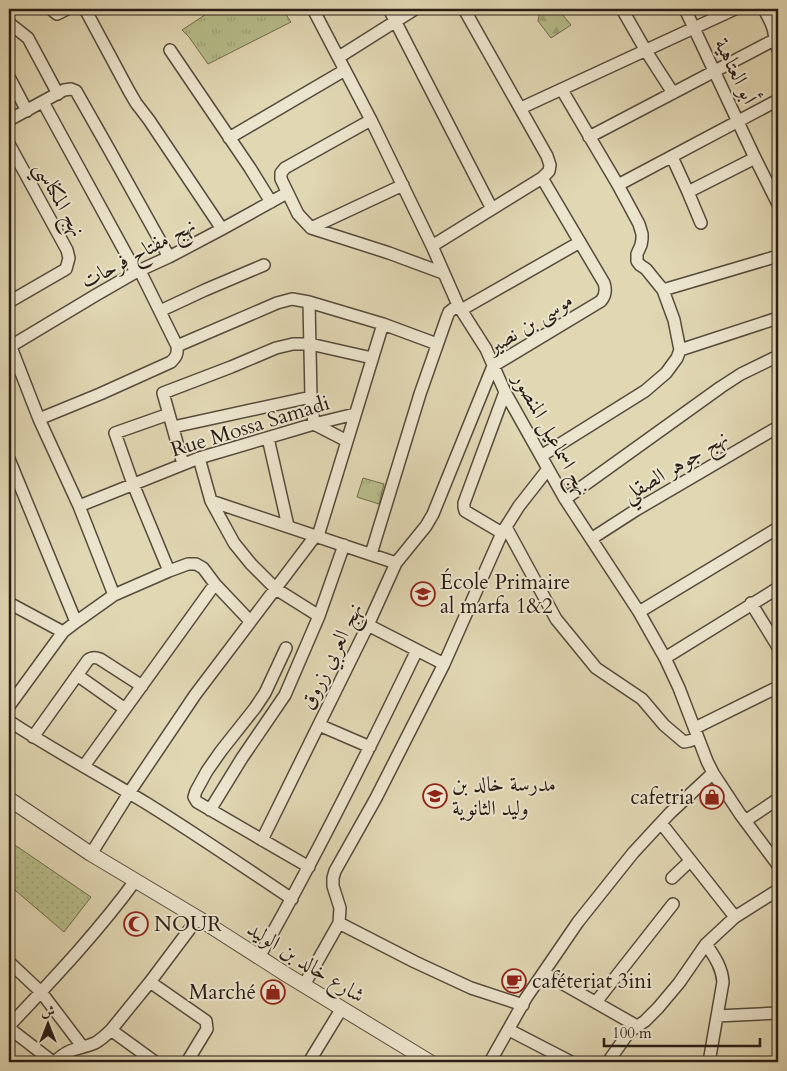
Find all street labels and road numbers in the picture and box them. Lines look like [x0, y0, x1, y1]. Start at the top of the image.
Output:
street label: أبو العتاهية [707, 33, 765, 109]
street label: نهج المكناسي [23, 156, 92, 245]
street label: نهج مفتاح فرحات [76, 211, 203, 299]
street label: موسى بن نصير [480, 286, 578, 362]
street label: نهج اسماعيل المنصور [501, 366, 597, 503]
street label: Rue Mossa Samadi [167, 389, 333, 464]
street label: نهج جوهر الصقلي [617, 423, 736, 514]
street label: نهج العربي زروق [293, 598, 373, 716]
street label: شارع خالد بن الوليد [240, 915, 370, 1013]

